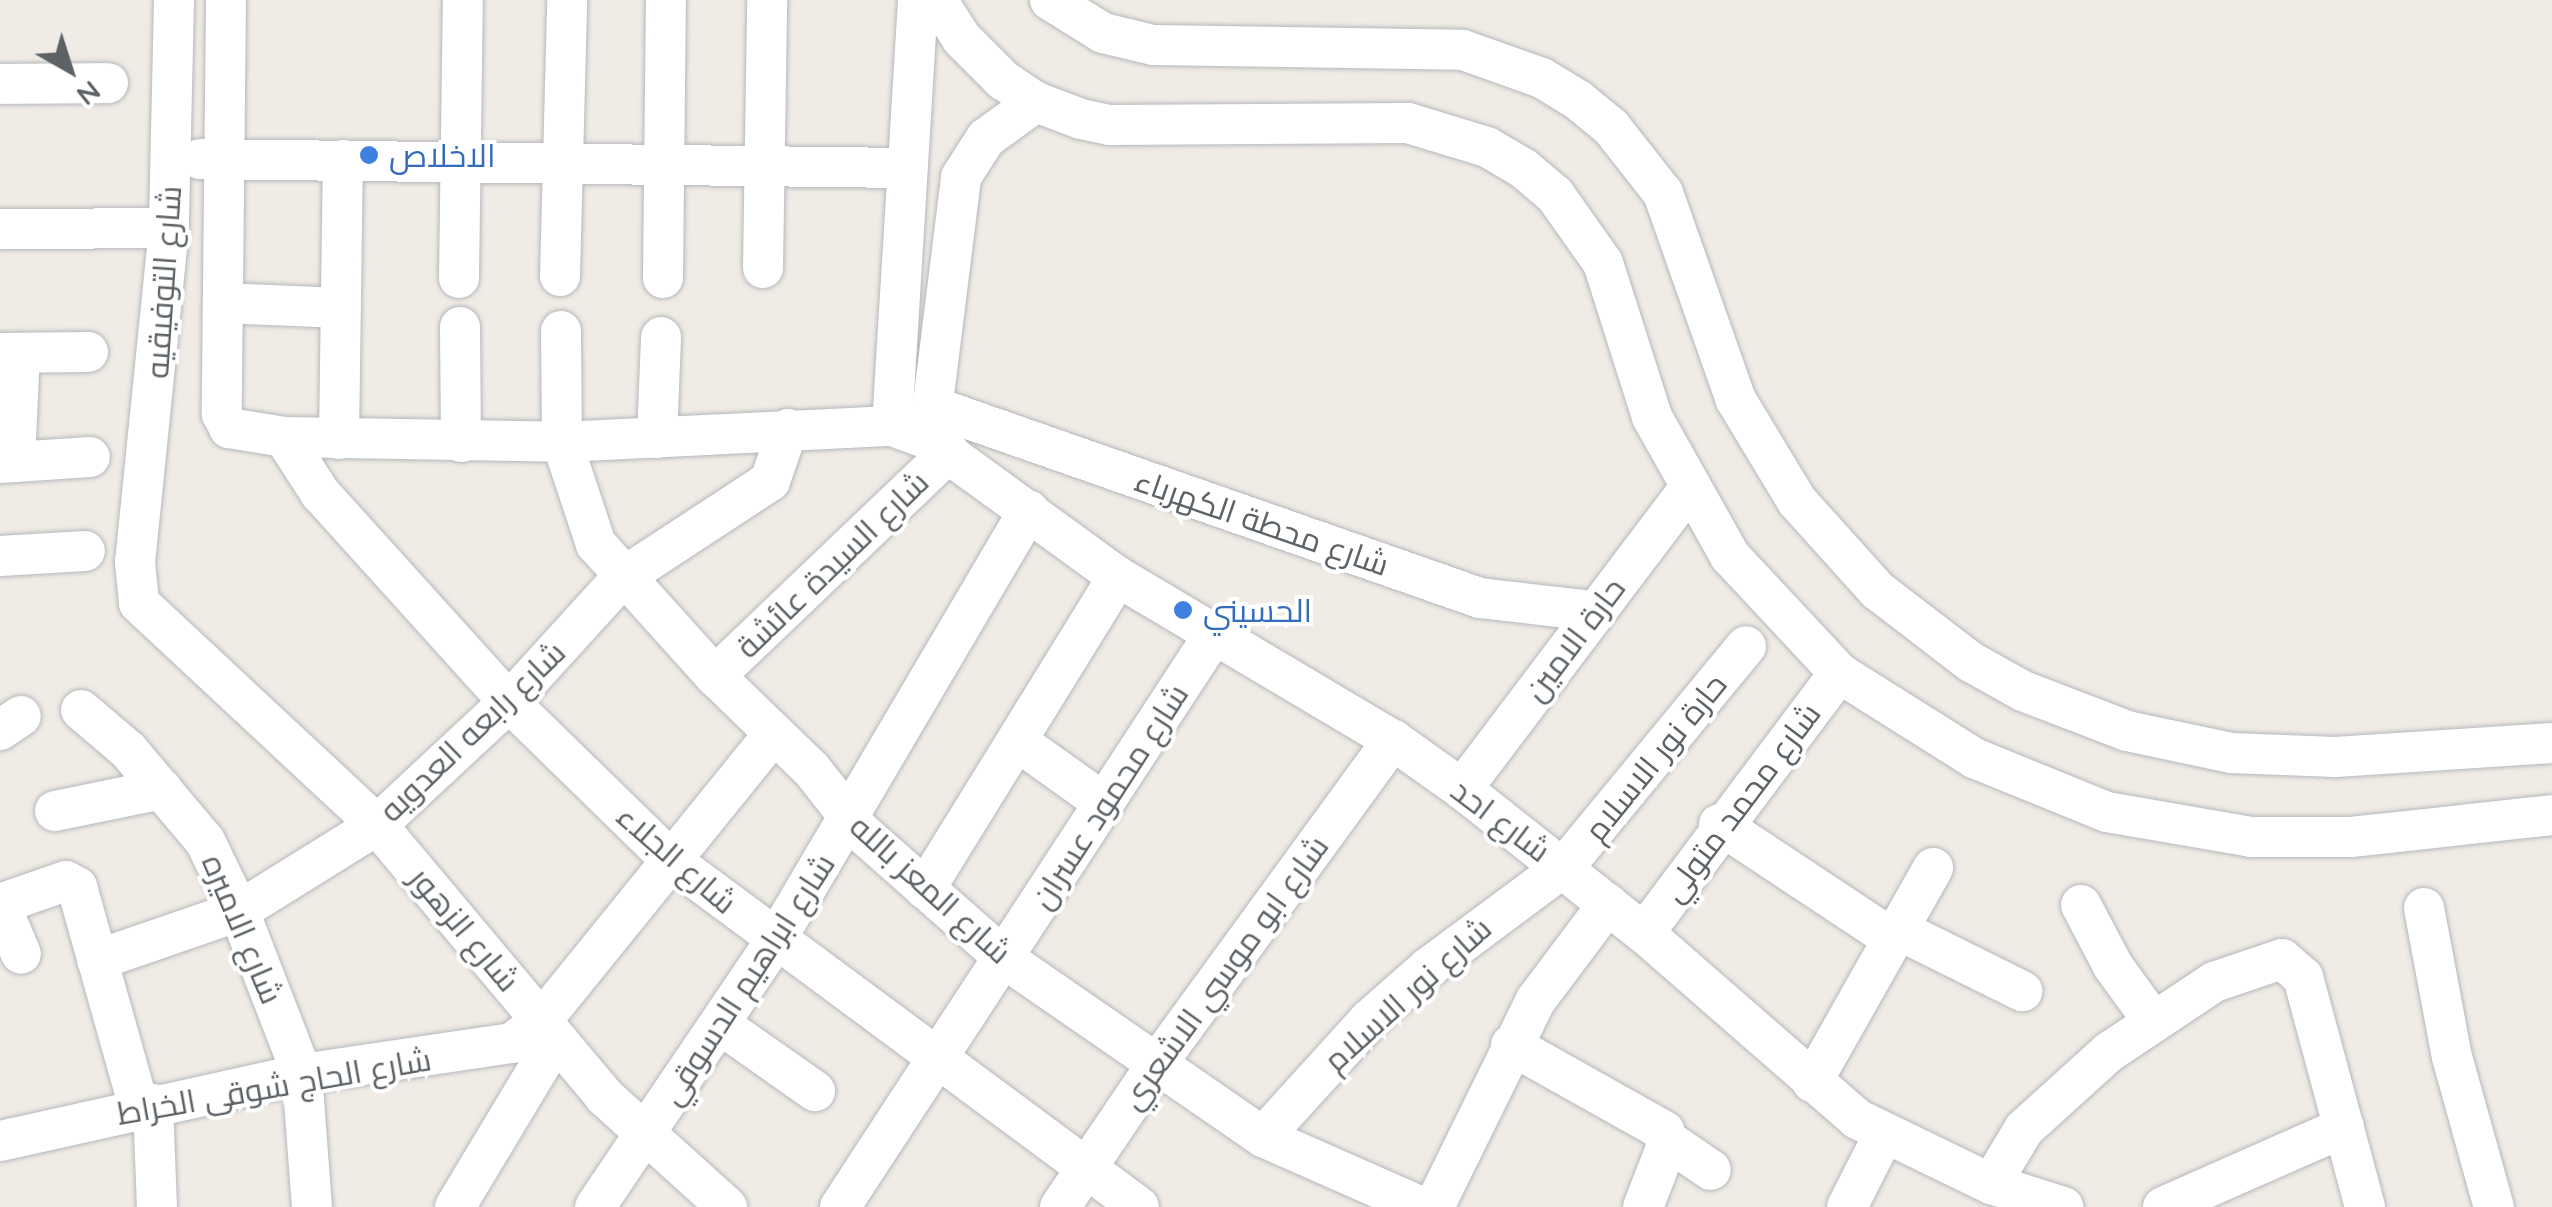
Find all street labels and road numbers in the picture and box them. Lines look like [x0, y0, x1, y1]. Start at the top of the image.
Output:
street label: شارع التوفيقيه [137, 184, 189, 380]
street label: شارع محطة الكهرباء [1130, 460, 1394, 584]
street label: شارع السيدة عائشة [728, 462, 936, 666]
street label: حارة الامين [1515, 570, 1633, 708]
street label: شارع رابعه العدويه [371, 633, 573, 829]
street label: حارة نور الاسلام [1576, 665, 1734, 849]
street label: شارع محمود عسران [1022, 676, 1196, 916]
street label: شارع محمد متولي [1654, 695, 1828, 909]
street label: شارع احد [1444, 770, 1558, 870]
street label: شارع الجلاء [609, 797, 745, 921]
street label: شارع المعز بالله [843, 807, 1019, 971]
street label: شارع ابو موسي الاشعري [1112, 828, 1336, 1116]
street label: شارع ابراهيم الدسوقي [651, 846, 843, 1112]
street label: شارع الاميره [194, 849, 292, 1009]
street label: شارع الزهور [402, 859, 528, 999]
street label: شارع نور الاسلام [1315, 909, 1499, 1079]
street label: شارع الحاج شوقى الخراط [114, 1039, 434, 1133]

